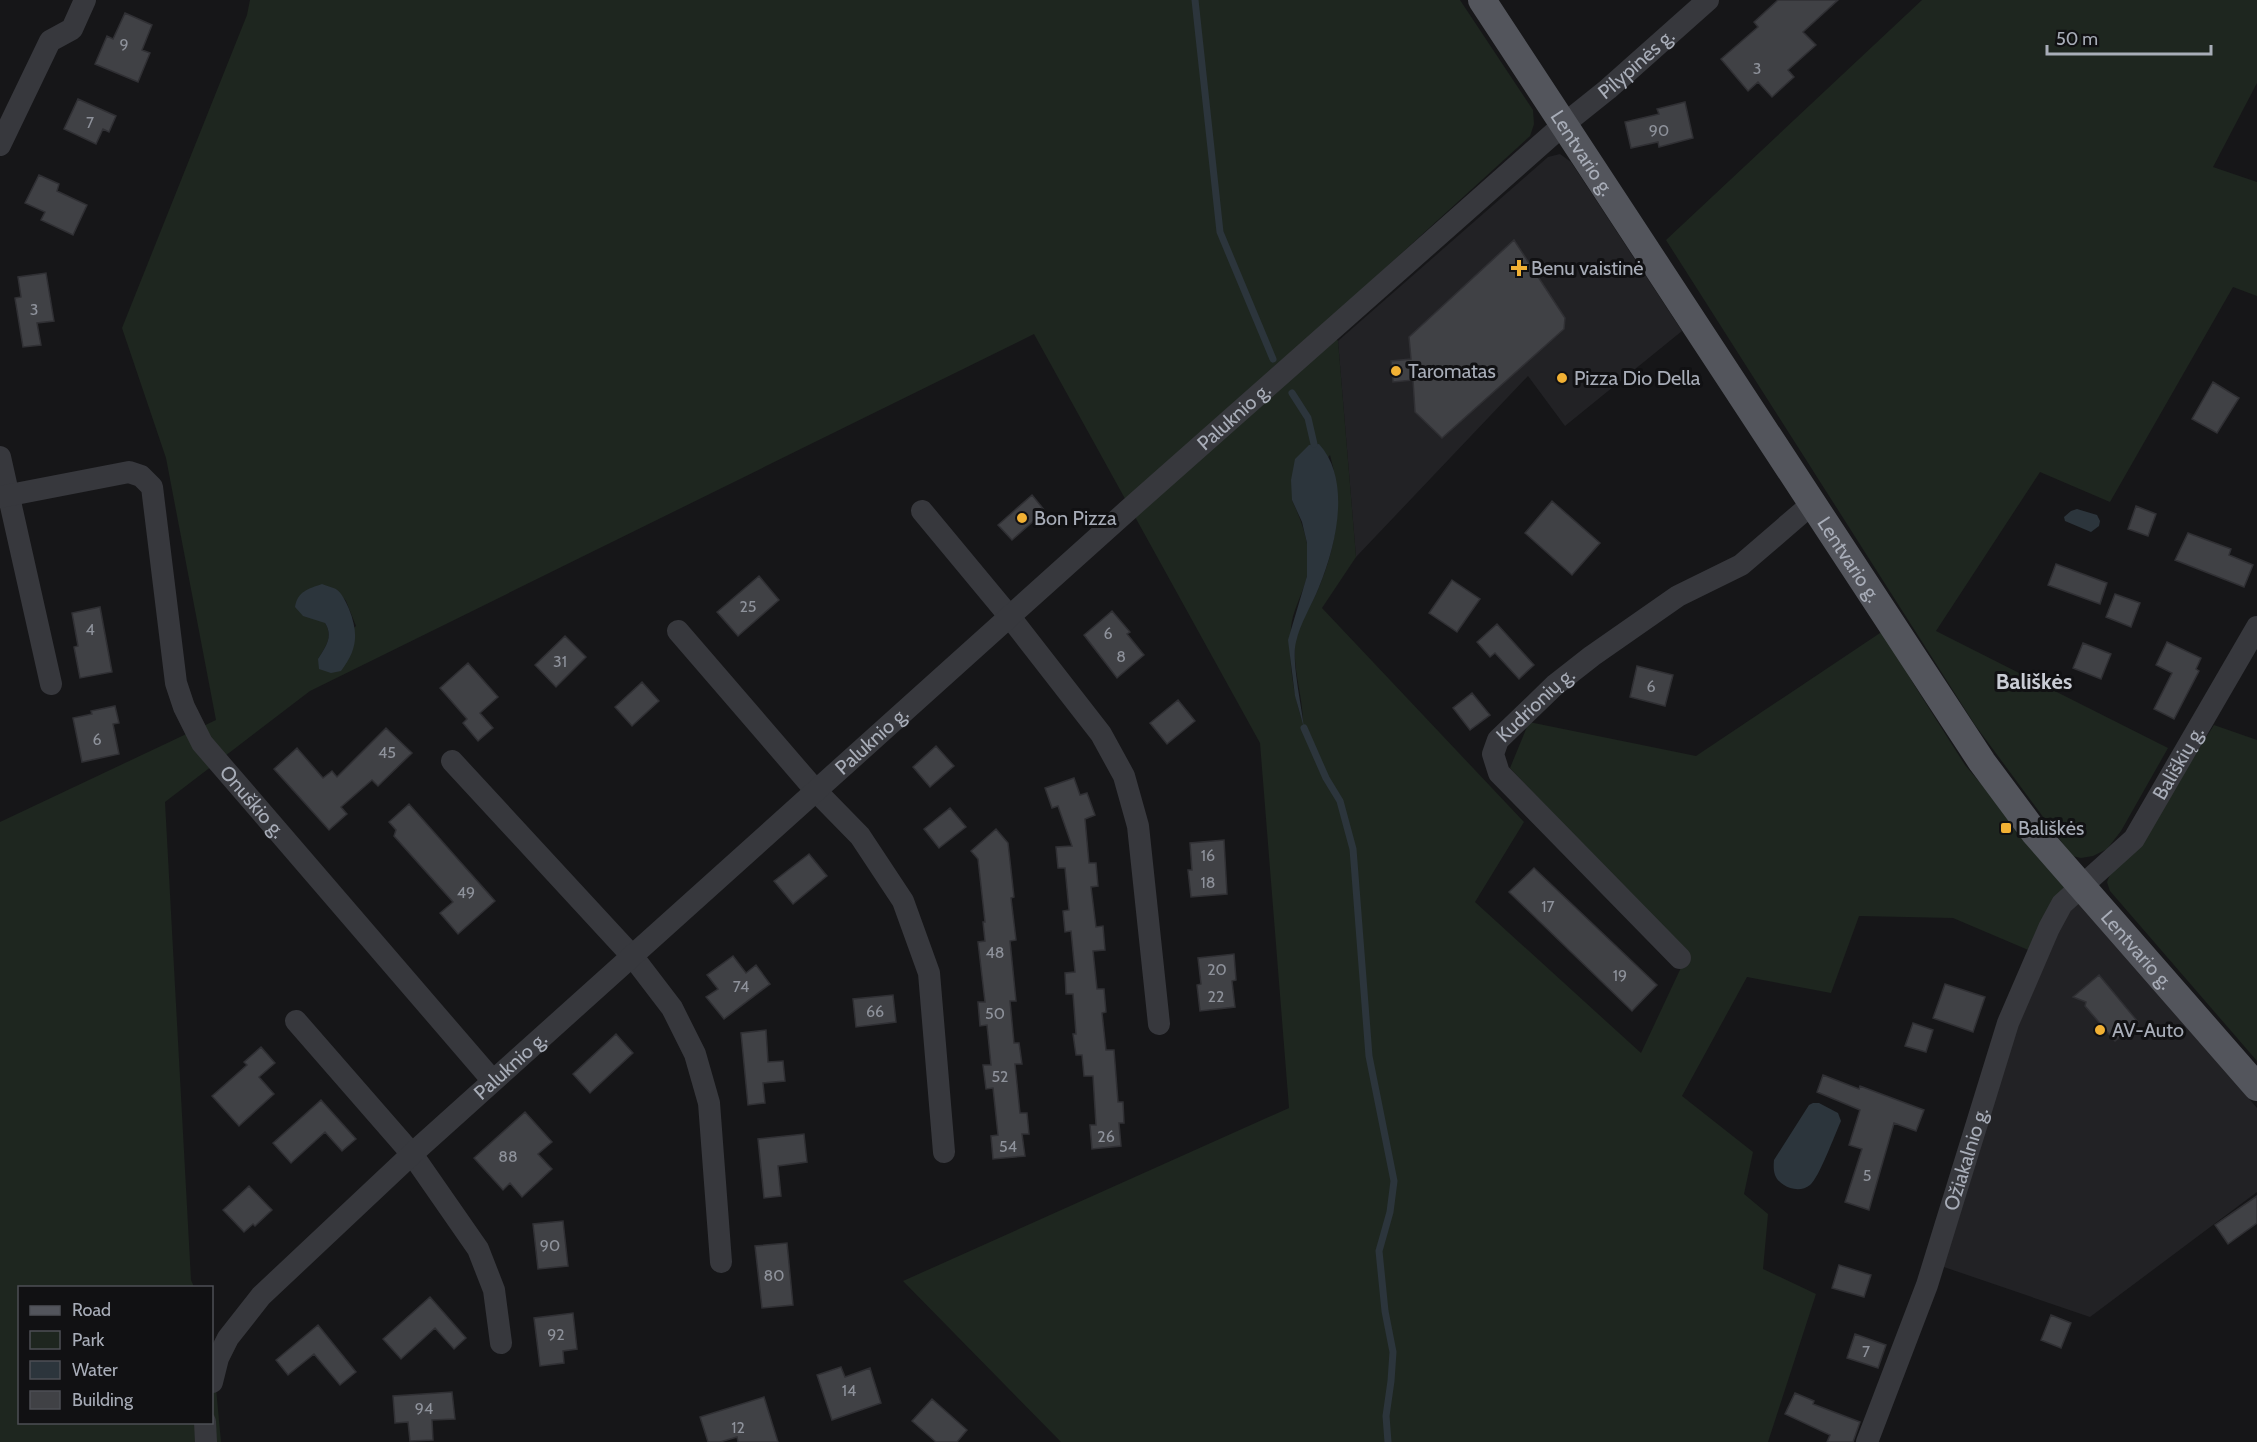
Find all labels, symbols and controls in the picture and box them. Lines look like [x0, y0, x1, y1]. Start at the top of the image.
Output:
scale bar [2047, 18, 2210, 56]
street label: Pilypinės g. [1593, 24, 1679, 104]
text: 50 m [2056, 28, 2098, 50]
house number: 9 [119, 35, 129, 54]
house number: 3 [1753, 59, 1761, 78]
street label: Lentvario g. [1546, 106, 1619, 200]
house number: 7 [86, 113, 94, 132]
house number: 90 [1649, 121, 1669, 140]
place label: Benu vaistinė [1531, 256, 1644, 280]
marker: Benu vaistinė [1512, 261, 1526, 275]
house number: 3 [30, 300, 38, 319]
place label: Taromatas [1408, 359, 1496, 383]
marker: Taromatas [1389, 364, 1403, 378]
place label: Pizza Dio Della [1574, 366, 1701, 390]
marker: Pizza Dio Della [1555, 371, 1569, 385]
street label: Paluknio g. [1192, 378, 1275, 455]
place label: Bon Pizza [1034, 506, 1117, 530]
marker: Bon Pizza [1015, 511, 1029, 525]
street label: Lentvario g. [1812, 512, 1886, 607]
house number: 25 [739, 597, 757, 616]
house number: 4 [85, 620, 95, 639]
house number: 6 [1103, 624, 1113, 643]
house number: 8 [1116, 647, 1126, 666]
house number: 31 [553, 652, 567, 671]
street label: Kudrionių g. [1491, 662, 1579, 747]
district label: Bališkės [1996, 668, 2072, 695]
house number: 6 [1646, 677, 1656, 696]
street label: Paluknio g. [830, 702, 913, 780]
street label: Bališkių g. [2147, 722, 2209, 804]
house number: 6 [92, 730, 102, 749]
house number: 45 [378, 743, 396, 762]
street label: Onuškio g. [215, 760, 290, 843]
place label: Bališkės [2018, 816, 2084, 840]
marker: Bališkės [1999, 821, 2013, 835]
house number: 16 [1201, 846, 1215, 865]
house number: 18 [1201, 873, 1215, 892]
house number: 49 [457, 883, 475, 902]
house number: 17 [1541, 897, 1555, 916]
street label: Lentvario g. [2096, 905, 2178, 994]
house number: 48 [986, 943, 1004, 962]
house number: 20 [1207, 960, 1227, 979]
house number: 19 [1613, 966, 1627, 985]
house number: 74 [733, 977, 749, 996]
house number: 22 [1208, 987, 1224, 1006]
house number: 66 [866, 1002, 884, 1021]
house number: 50 [985, 1004, 1005, 1023]
place label: AV-Auto [2112, 1018, 2184, 1042]
marker: AV-Auto [2093, 1023, 2107, 1037]
street label: Paluknio g. [469, 1027, 552, 1105]
house number: 52 [991, 1067, 1009, 1086]
street label: Ožiakalnio g. [1939, 1104, 1993, 1214]
house number: 26 [1097, 1127, 1115, 1146]
house number: 54 [999, 1137, 1017, 1156]
house number: 88 [498, 1147, 518, 1166]
house number: 5 [1863, 1166, 1871, 1185]
house number: 90 [540, 1236, 560, 1255]
house number: 80 [764, 1266, 784, 1285]
legend [18, 1286, 213, 1424]
text: Road [72, 1299, 111, 1321]
house number: 92 [547, 1325, 565, 1344]
text: Park [72, 1329, 105, 1351]
house number: 7 [1862, 1342, 1870, 1361]
text: Water [72, 1359, 118, 1381]
house number: 14 [842, 1381, 856, 1400]
text: Building [72, 1389, 134, 1411]
house number: 94 [415, 1399, 433, 1418]
house number: 12 [731, 1418, 745, 1437]

